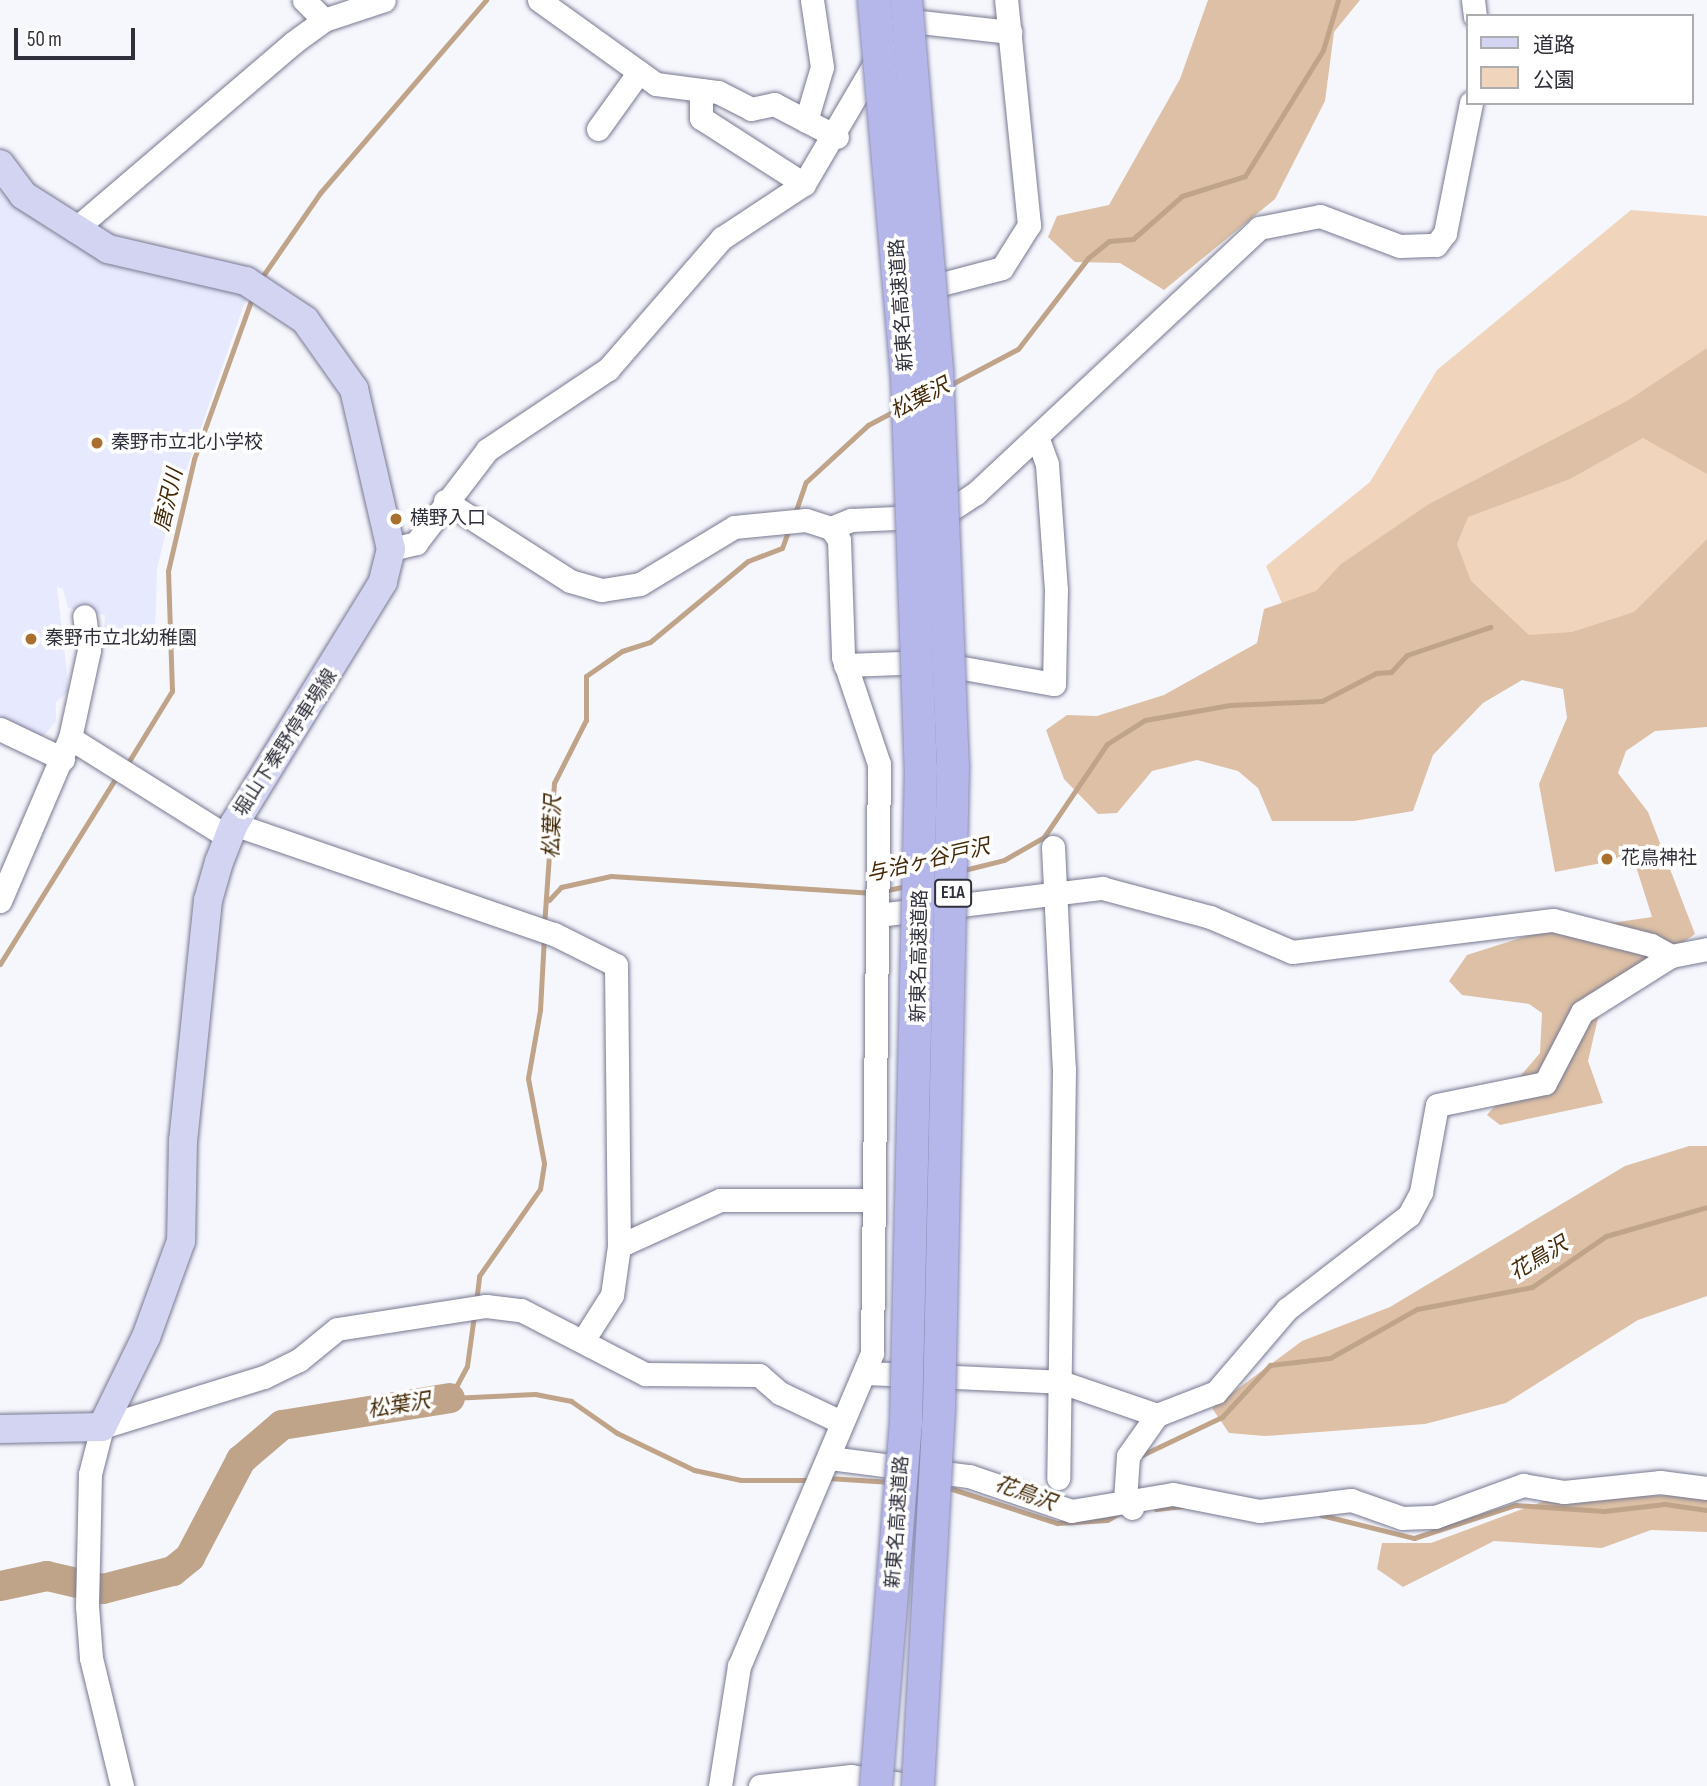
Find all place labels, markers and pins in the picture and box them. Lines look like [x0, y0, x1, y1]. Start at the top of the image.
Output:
place label: 秦野市立北小学校 [111, 432, 263, 454]
marker: 秦野市立北小学校 [89, 435, 105, 451]
place label: 横野入口 [410, 508, 486, 530]
marker: 横野入口 [388, 511, 404, 527]
place label: 秦野市立北幼稚園 [45, 628, 197, 650]
marker: 秦野市立北幼稚園 [23, 631, 39, 647]
place label: 花鳥神社 [1621, 848, 1697, 870]
marker: 花鳥神社 [1599, 851, 1615, 867]

